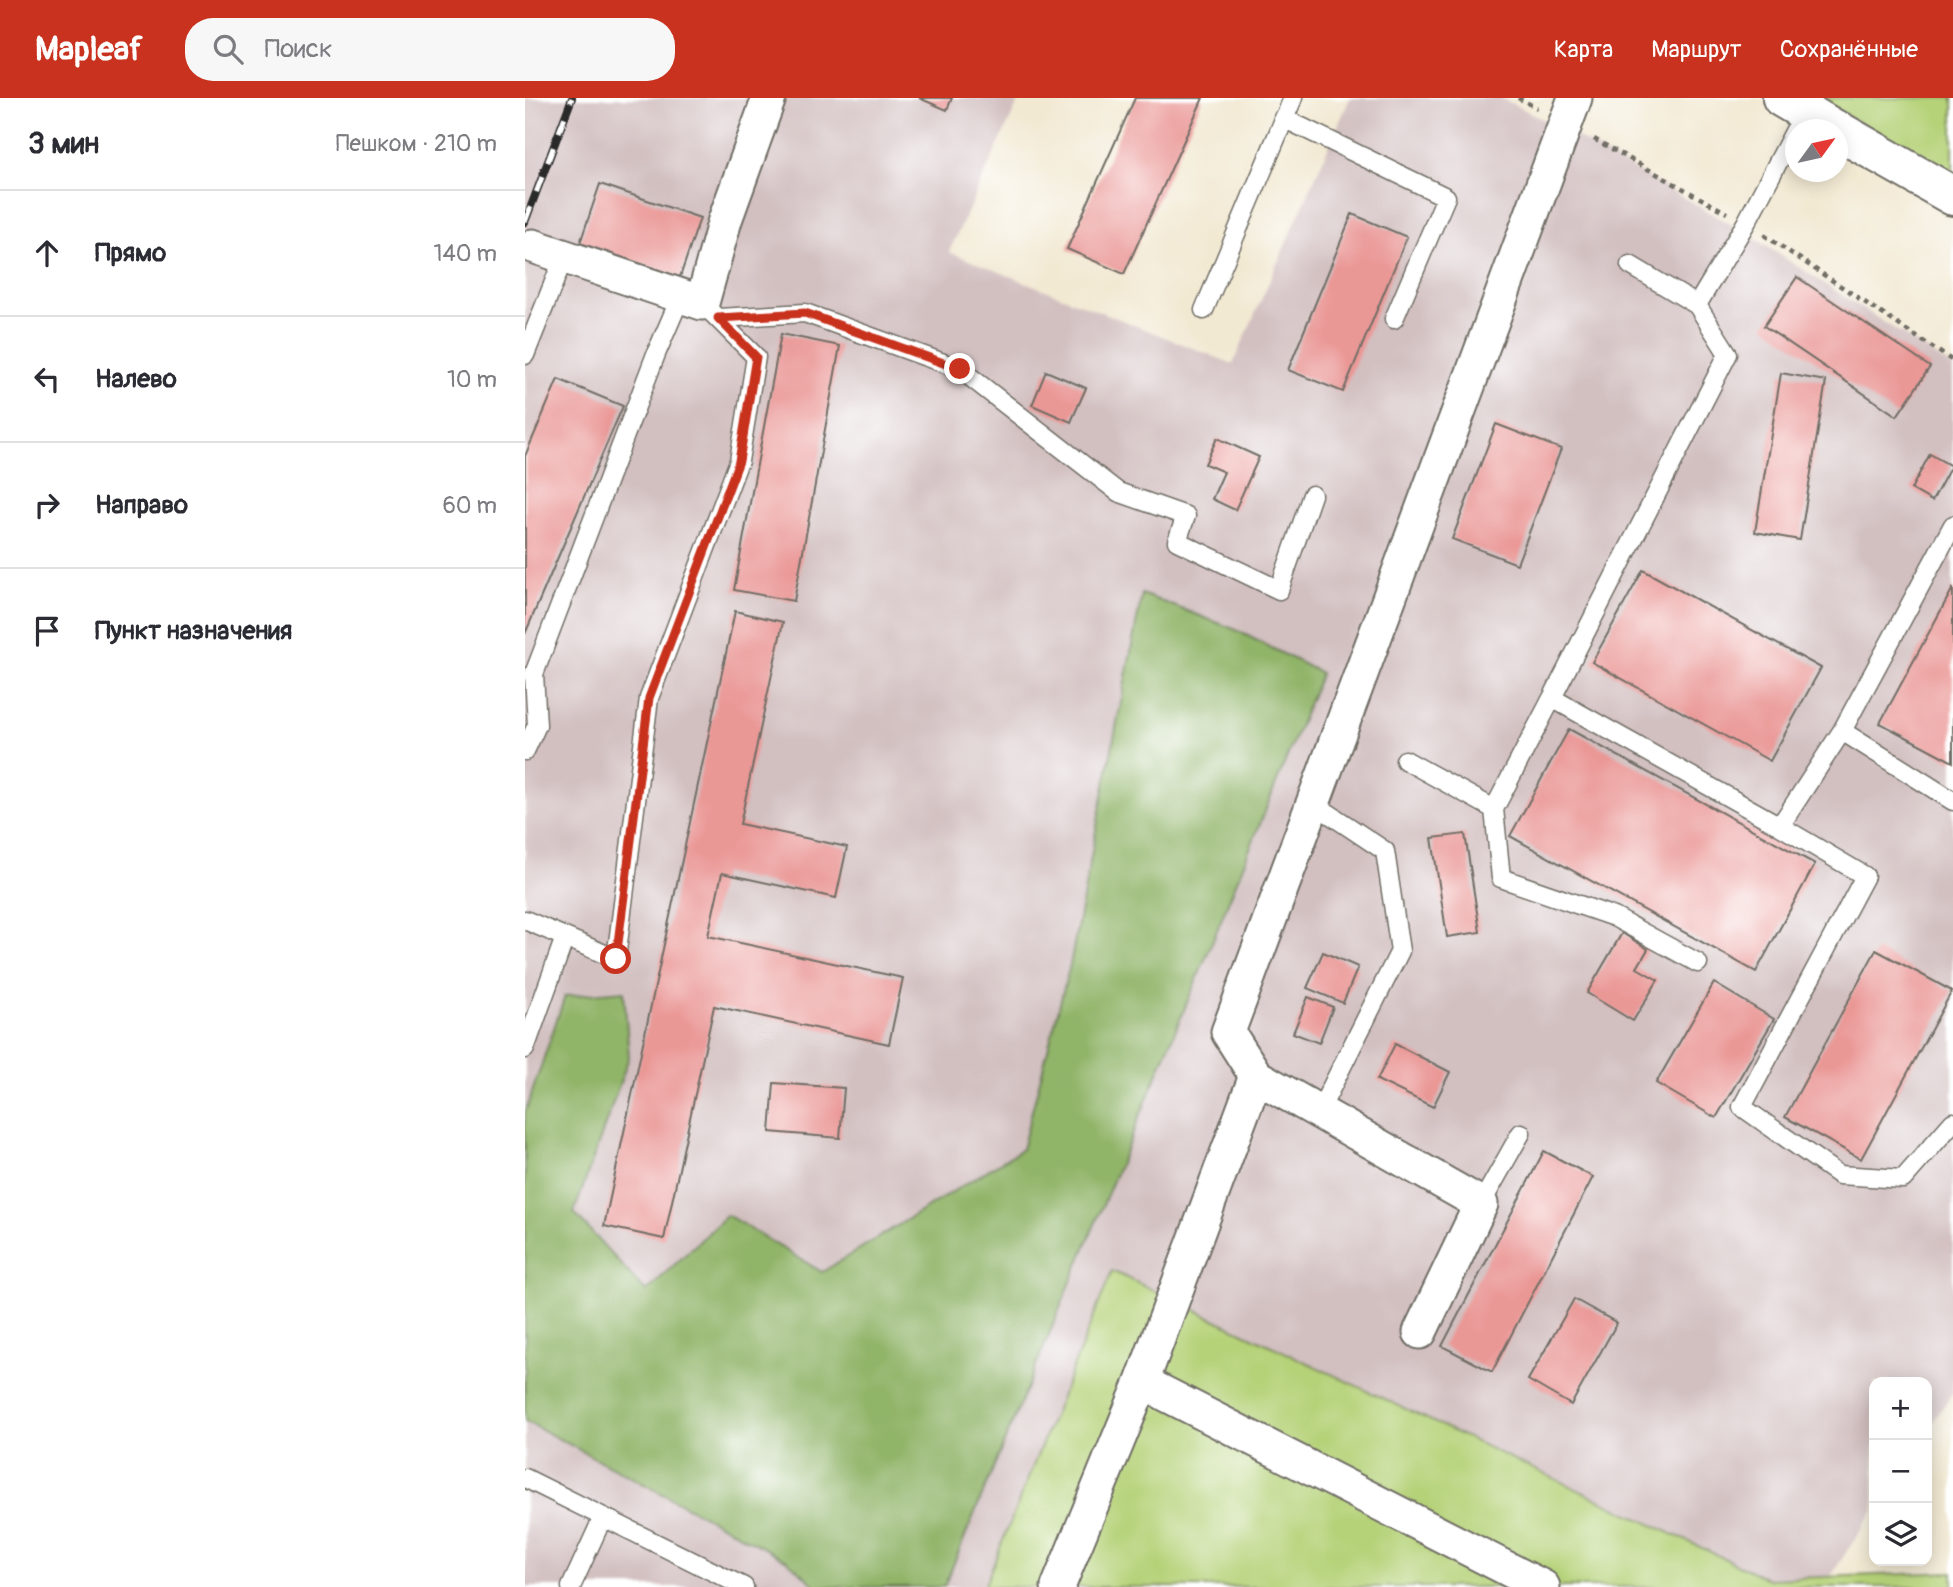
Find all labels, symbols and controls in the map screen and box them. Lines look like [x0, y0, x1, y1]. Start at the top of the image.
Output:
search box [185, 18, 675, 81]
text: Mapleaf [35, 29, 143, 70]
icon: search [209, 30, 247, 68]
text: Поиск [265, 33, 332, 65]
text: Карта [1554, 35, 1613, 64]
text: Маршрут [1651, 35, 1742, 64]
text: Сохранённые [1780, 35, 1918, 64]
north arrow [1785, 119, 1848, 182]
text: 3 мин [28, 125, 99, 162]
text: Пешком · 210 m [336, 129, 497, 158]
icon: ahead [28, 234, 66, 272]
text: Прямо [95, 237, 166, 269]
text: 140 m [434, 239, 497, 268]
route end [944, 353, 975, 384]
icon: left [28, 360, 66, 398]
text: Налево [95, 363, 177, 395]
text: 10 m [447, 365, 497, 394]
icon: right [28, 486, 66, 524]
text: Направо [95, 489, 188, 521]
text: 60 m [442, 491, 497, 520]
icon: arrive [28, 612, 66, 650]
text: Пункт назначения [95, 615, 292, 647]
route start [600, 943, 631, 974]
map controls [1869, 1377, 1932, 1566]
button: + [1869, 1377, 1932, 1440]
button: − [1869, 1440, 1932, 1503]
button: layers [1869, 1503, 1932, 1566]

